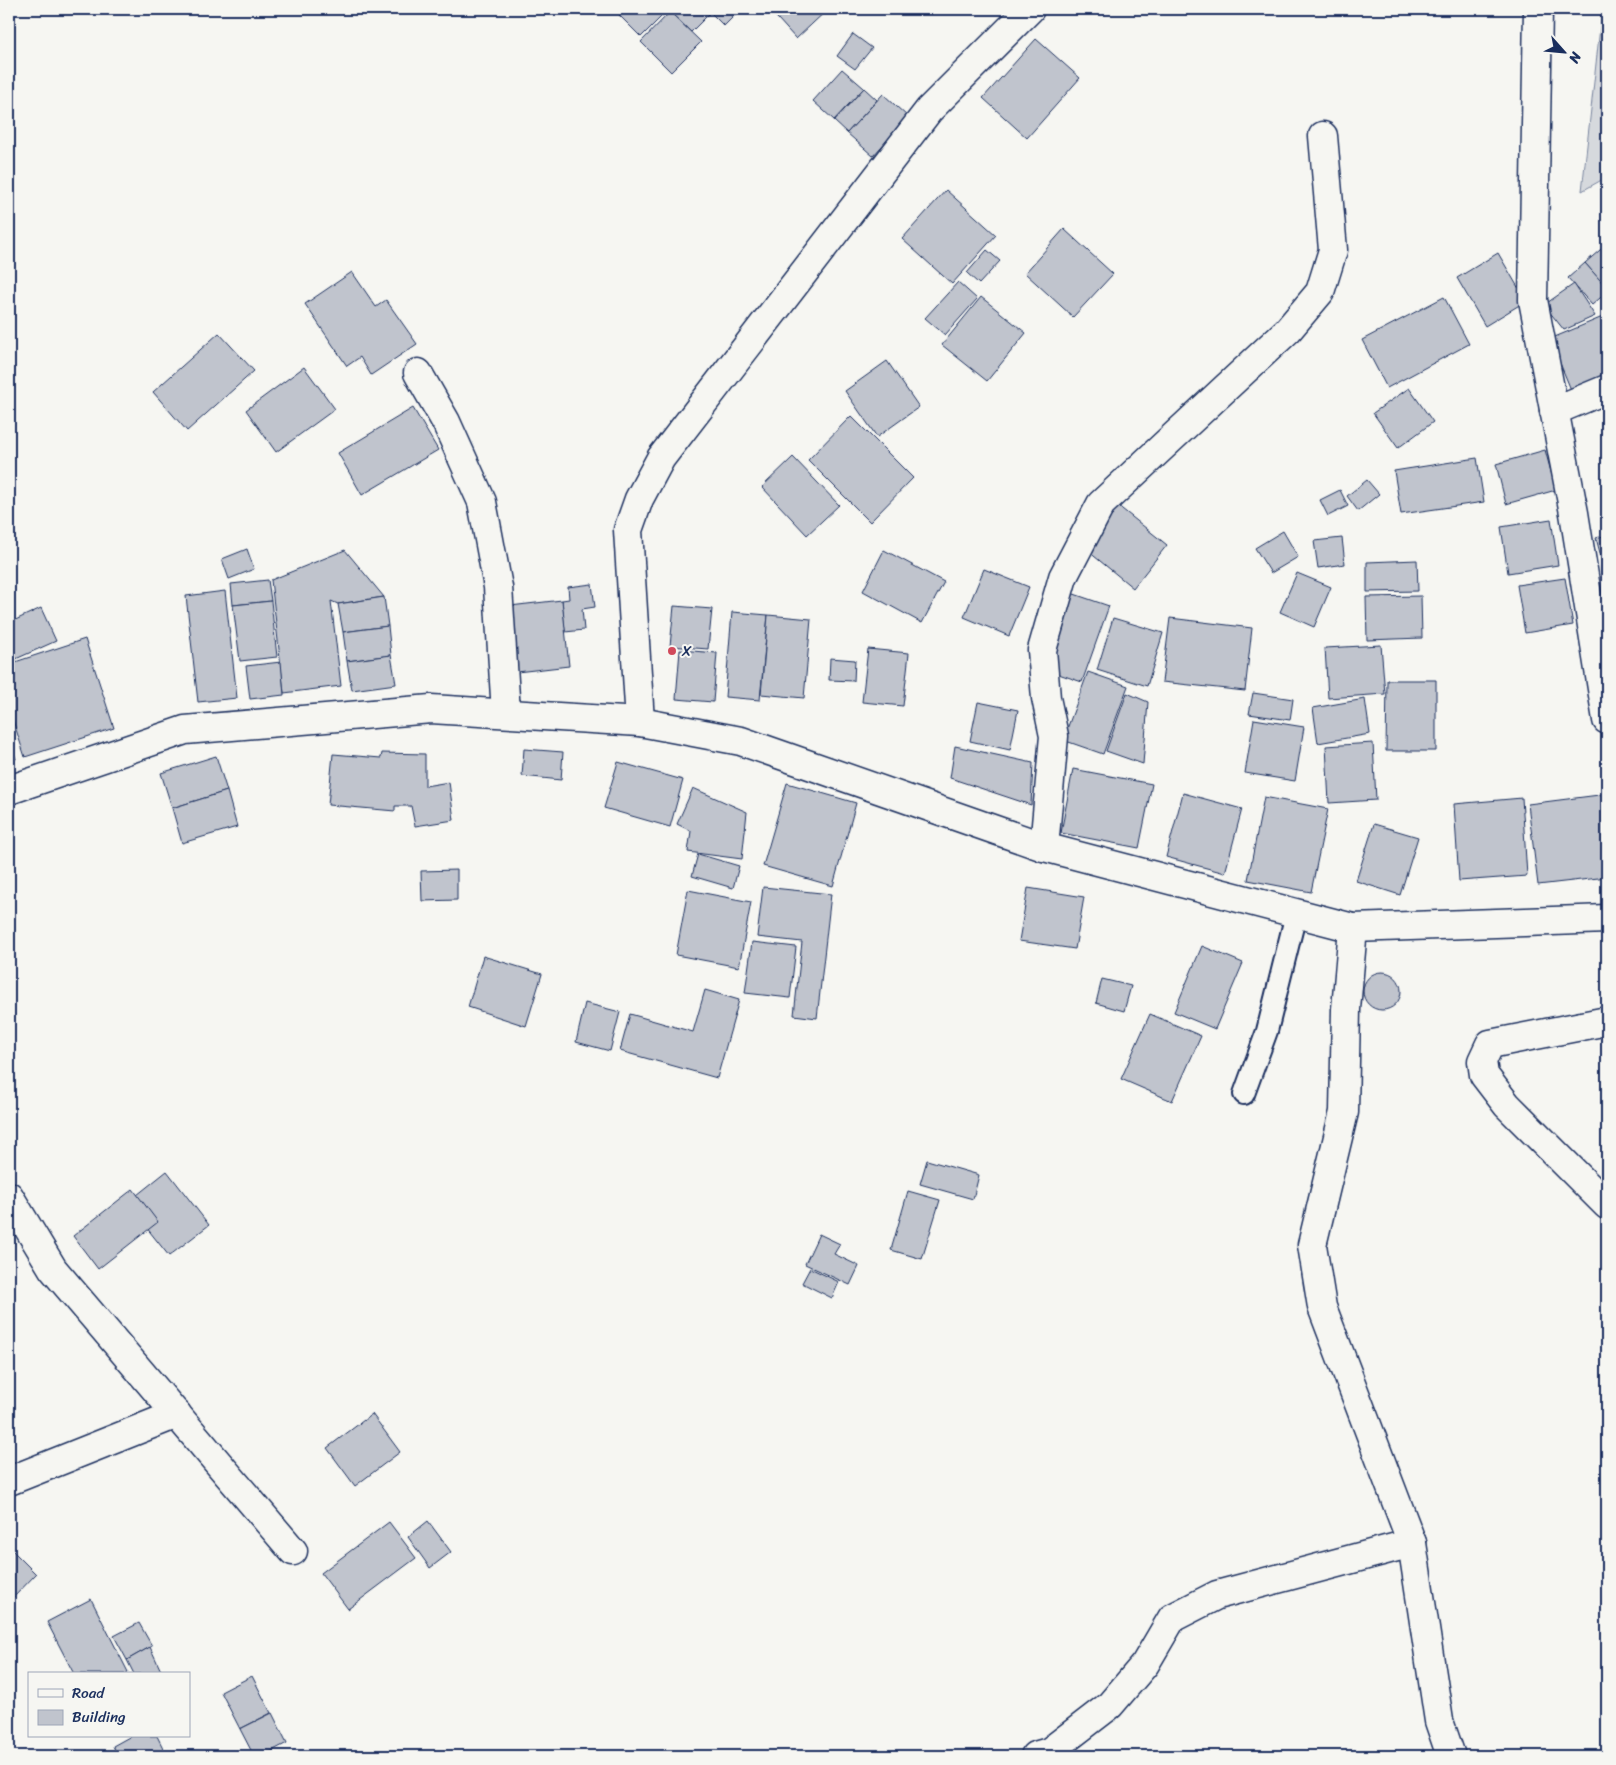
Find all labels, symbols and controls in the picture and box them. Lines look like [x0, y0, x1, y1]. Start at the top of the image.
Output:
north arrow [1538, 28, 1588, 78]
text: N [1562, 47, 1589, 68]
place label: X [681, 638, 692, 664]
marker: X [666, 645, 678, 657]
legend [28, 1672, 190, 1738]
text: Road [72, 1680, 105, 1706]
text: Building [72, 1704, 126, 1730]

